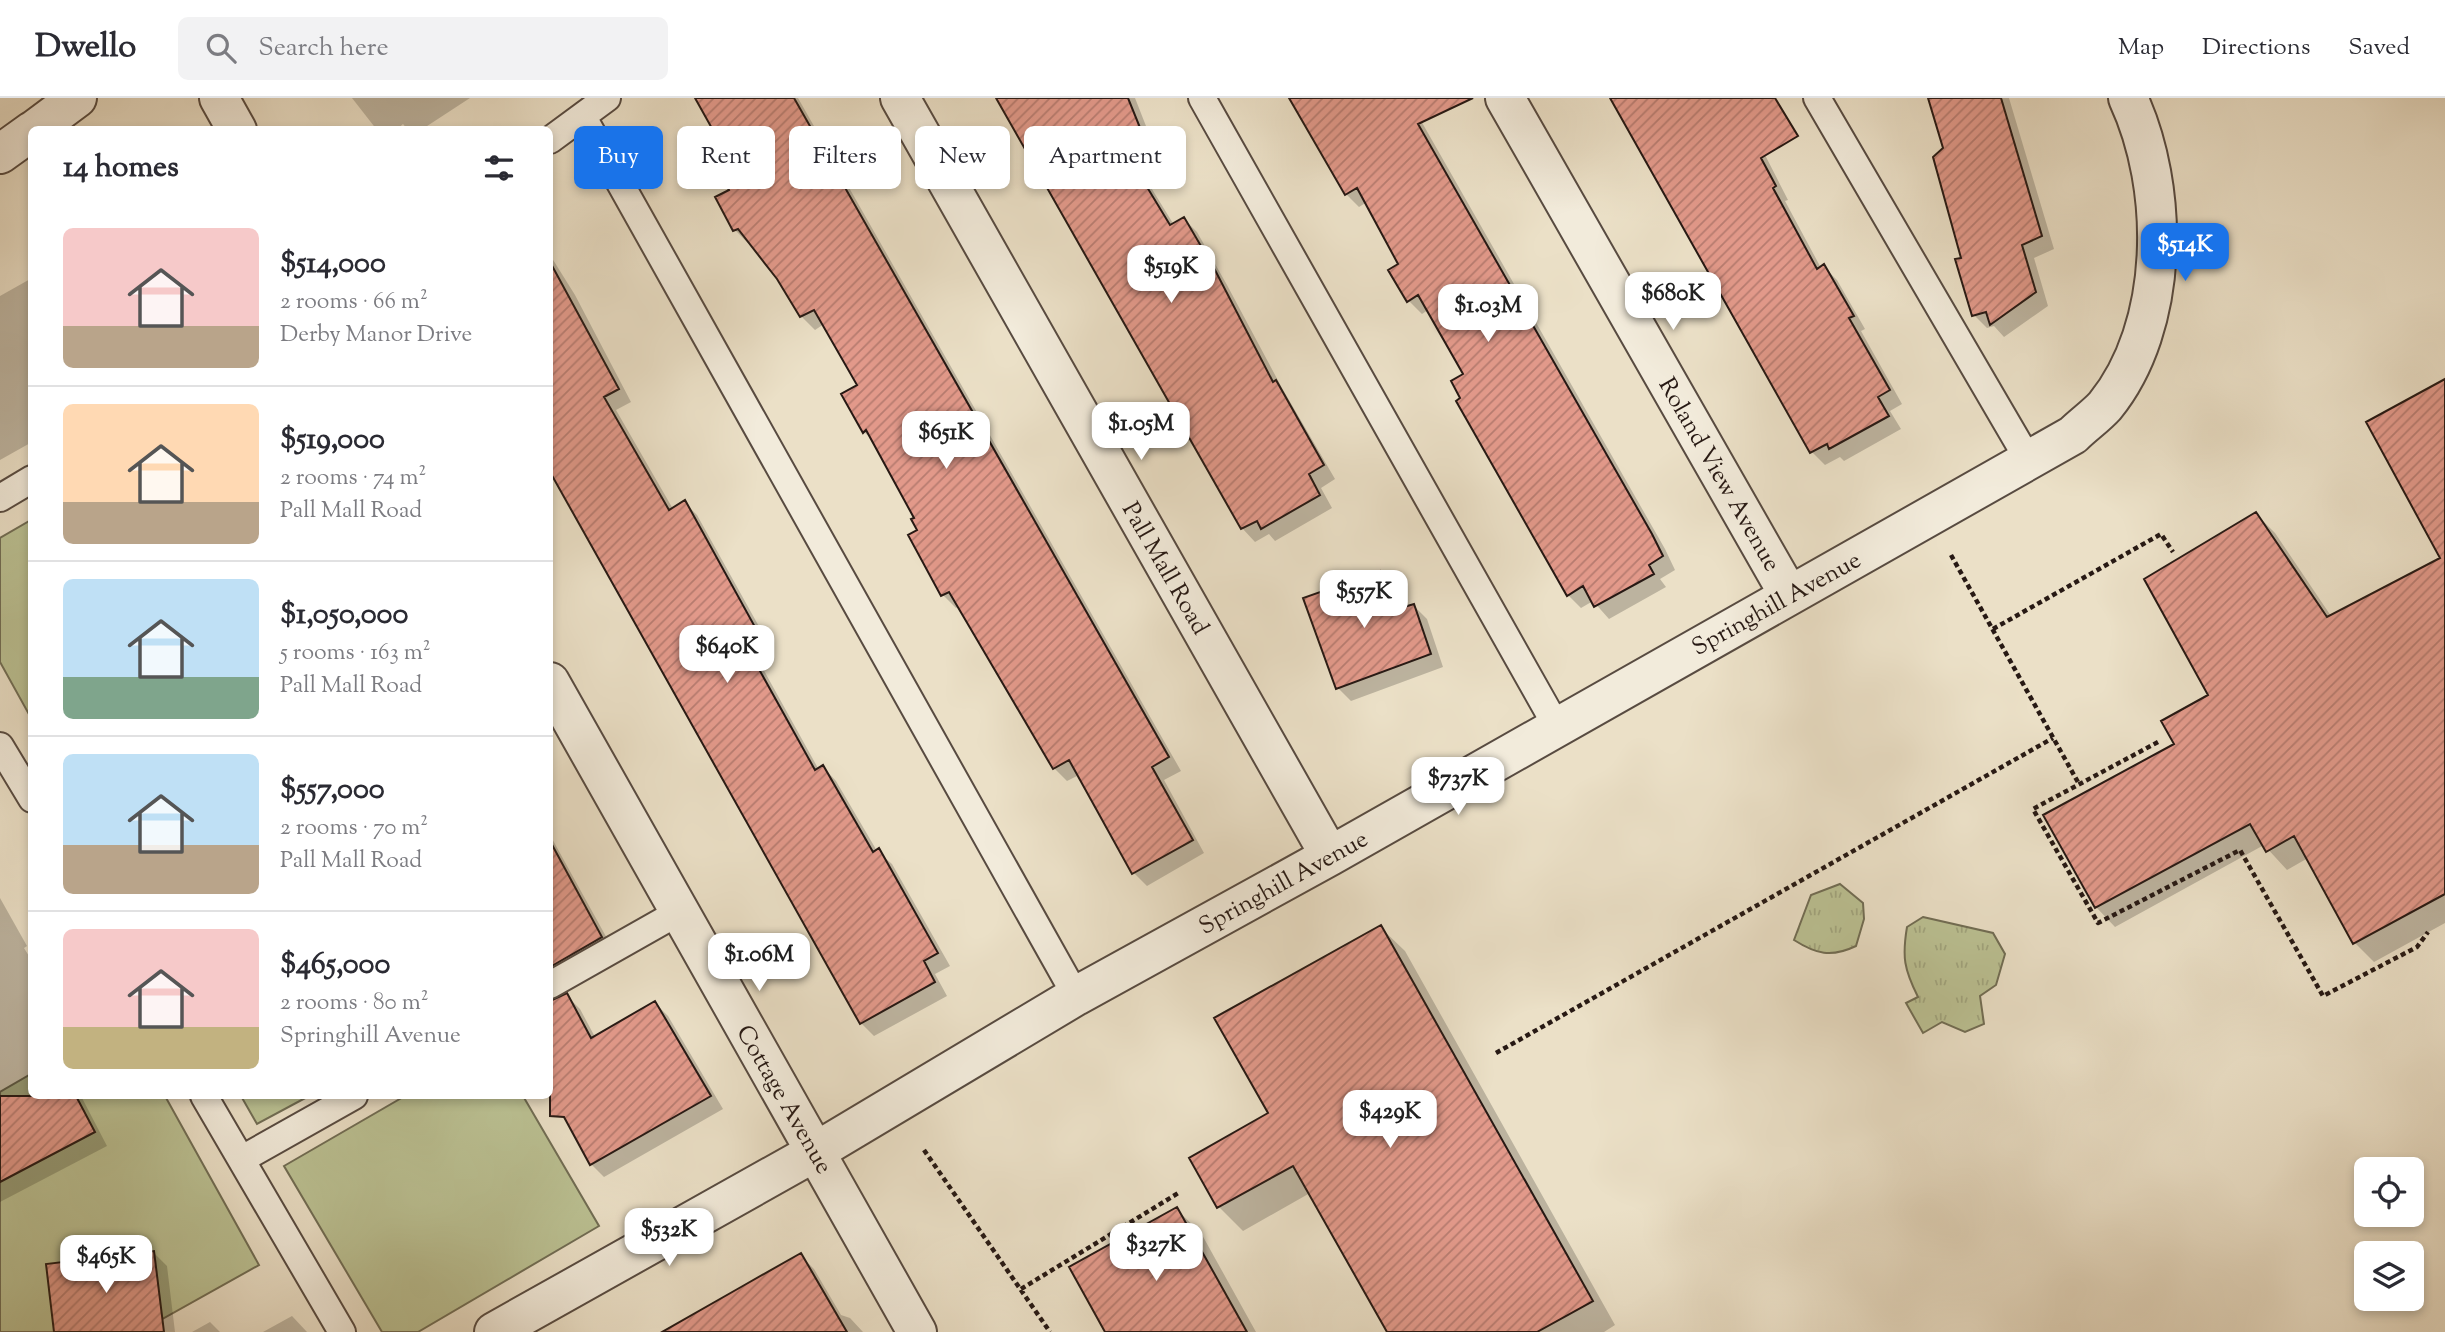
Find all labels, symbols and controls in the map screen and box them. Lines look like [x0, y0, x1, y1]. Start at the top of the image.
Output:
search box [178, 17, 668, 80]
text: Dwello [35, 24, 136, 72]
icon: search [202, 29, 240, 67]
text: Search here [258, 30, 389, 67]
text: Map [2118, 31, 2164, 65]
text: Directions [2202, 31, 2310, 65]
text: Saved [2348, 31, 2410, 65]
chip: Buy [574, 126, 663, 189]
chip: Rent [677, 126, 775, 189]
chip: Filters [789, 126, 901, 189]
chip: New [915, 126, 1010, 189]
chip: Apartment [1024, 126, 1186, 189]
text: 14 homes [63, 147, 179, 190]
icon: filters [480, 149, 518, 187]
pin: $514K [2136, 223, 2234, 283]
text: $514K [2157, 229, 2213, 262]
text: $514,000 [280, 243, 386, 286]
pin: $519K [1122, 246, 1220, 305]
text: $519K [1143, 251, 1199, 284]
icon: home [119, 256, 203, 340]
pin: $680K [1624, 272, 1722, 332]
text: $680K [1641, 278, 1705, 311]
pin: $1.03M [1431, 285, 1545, 344]
text: 2 rooms · 66 m² [280, 286, 428, 319]
text: $1.03M [1454, 290, 1522, 323]
text: Derby Manor Drive [280, 319, 472, 352]
street label: Roland View Avenue [1649, 372, 1788, 578]
pin: $1.05M [1084, 402, 1198, 462]
text: $1.05M [1108, 408, 1174, 441]
pin: $651K [897, 412, 995, 471]
text: $651K [918, 417, 974, 450]
text: $519,000 [280, 419, 385, 462]
icon: home [119, 432, 203, 516]
text: 2 rooms · 74 m² [280, 462, 426, 495]
text: Pall Mall Road [280, 495, 422, 528]
street label: Pall Mall Road [1112, 496, 1216, 642]
street label: Springhill Avenue [1686, 544, 1868, 665]
pin: $557K [1315, 570, 1413, 630]
text: $557K [1336, 576, 1392, 609]
text: $1,050,000 [280, 594, 408, 637]
icon: home [119, 607, 203, 691]
pin: $640K [678, 626, 776, 685]
text: $640K [695, 631, 759, 664]
text: 5 rooms · 163 m² [280, 637, 430, 670]
text: Pall Mall Road [280, 670, 422, 703]
pin: $737K [1409, 758, 1507, 817]
text: $737K [1427, 763, 1489, 796]
text: $557,000 [280, 769, 385, 812]
icon: home [119, 782, 203, 866]
text: 2 rooms · 70 m² [280, 812, 428, 845]
street label: Springhill Avenue [1193, 823, 1375, 944]
text: Pall Mall Road [280, 845, 422, 878]
pin: $1.06M [702, 934, 816, 993]
text: $1.06M [724, 939, 794, 972]
text: $465,000 [280, 944, 390, 987]
icon: home [119, 957, 203, 1041]
text: 2 rooms · 80 m² [280, 987, 428, 1020]
street label: Cottage Avenue [727, 1019, 840, 1181]
text: Springhill Avenue [280, 1020, 461, 1053]
pin: $429K [1341, 1090, 1439, 1150]
text: $429K [1359, 1096, 1421, 1129]
map controls [2354, 1157, 2424, 1311]
button: locate [2354, 1157, 2424, 1227]
pin: $532K [620, 1208, 718, 1268]
text: $532K [641, 1214, 697, 1247]
pin: $327K [1107, 1224, 1205, 1283]
text: $327K [1126, 1229, 1186, 1262]
pin: $465K [57, 1236, 155, 1295]
text: $465K [76, 1241, 136, 1274]
button: layers [2354, 1241, 2424, 1311]

